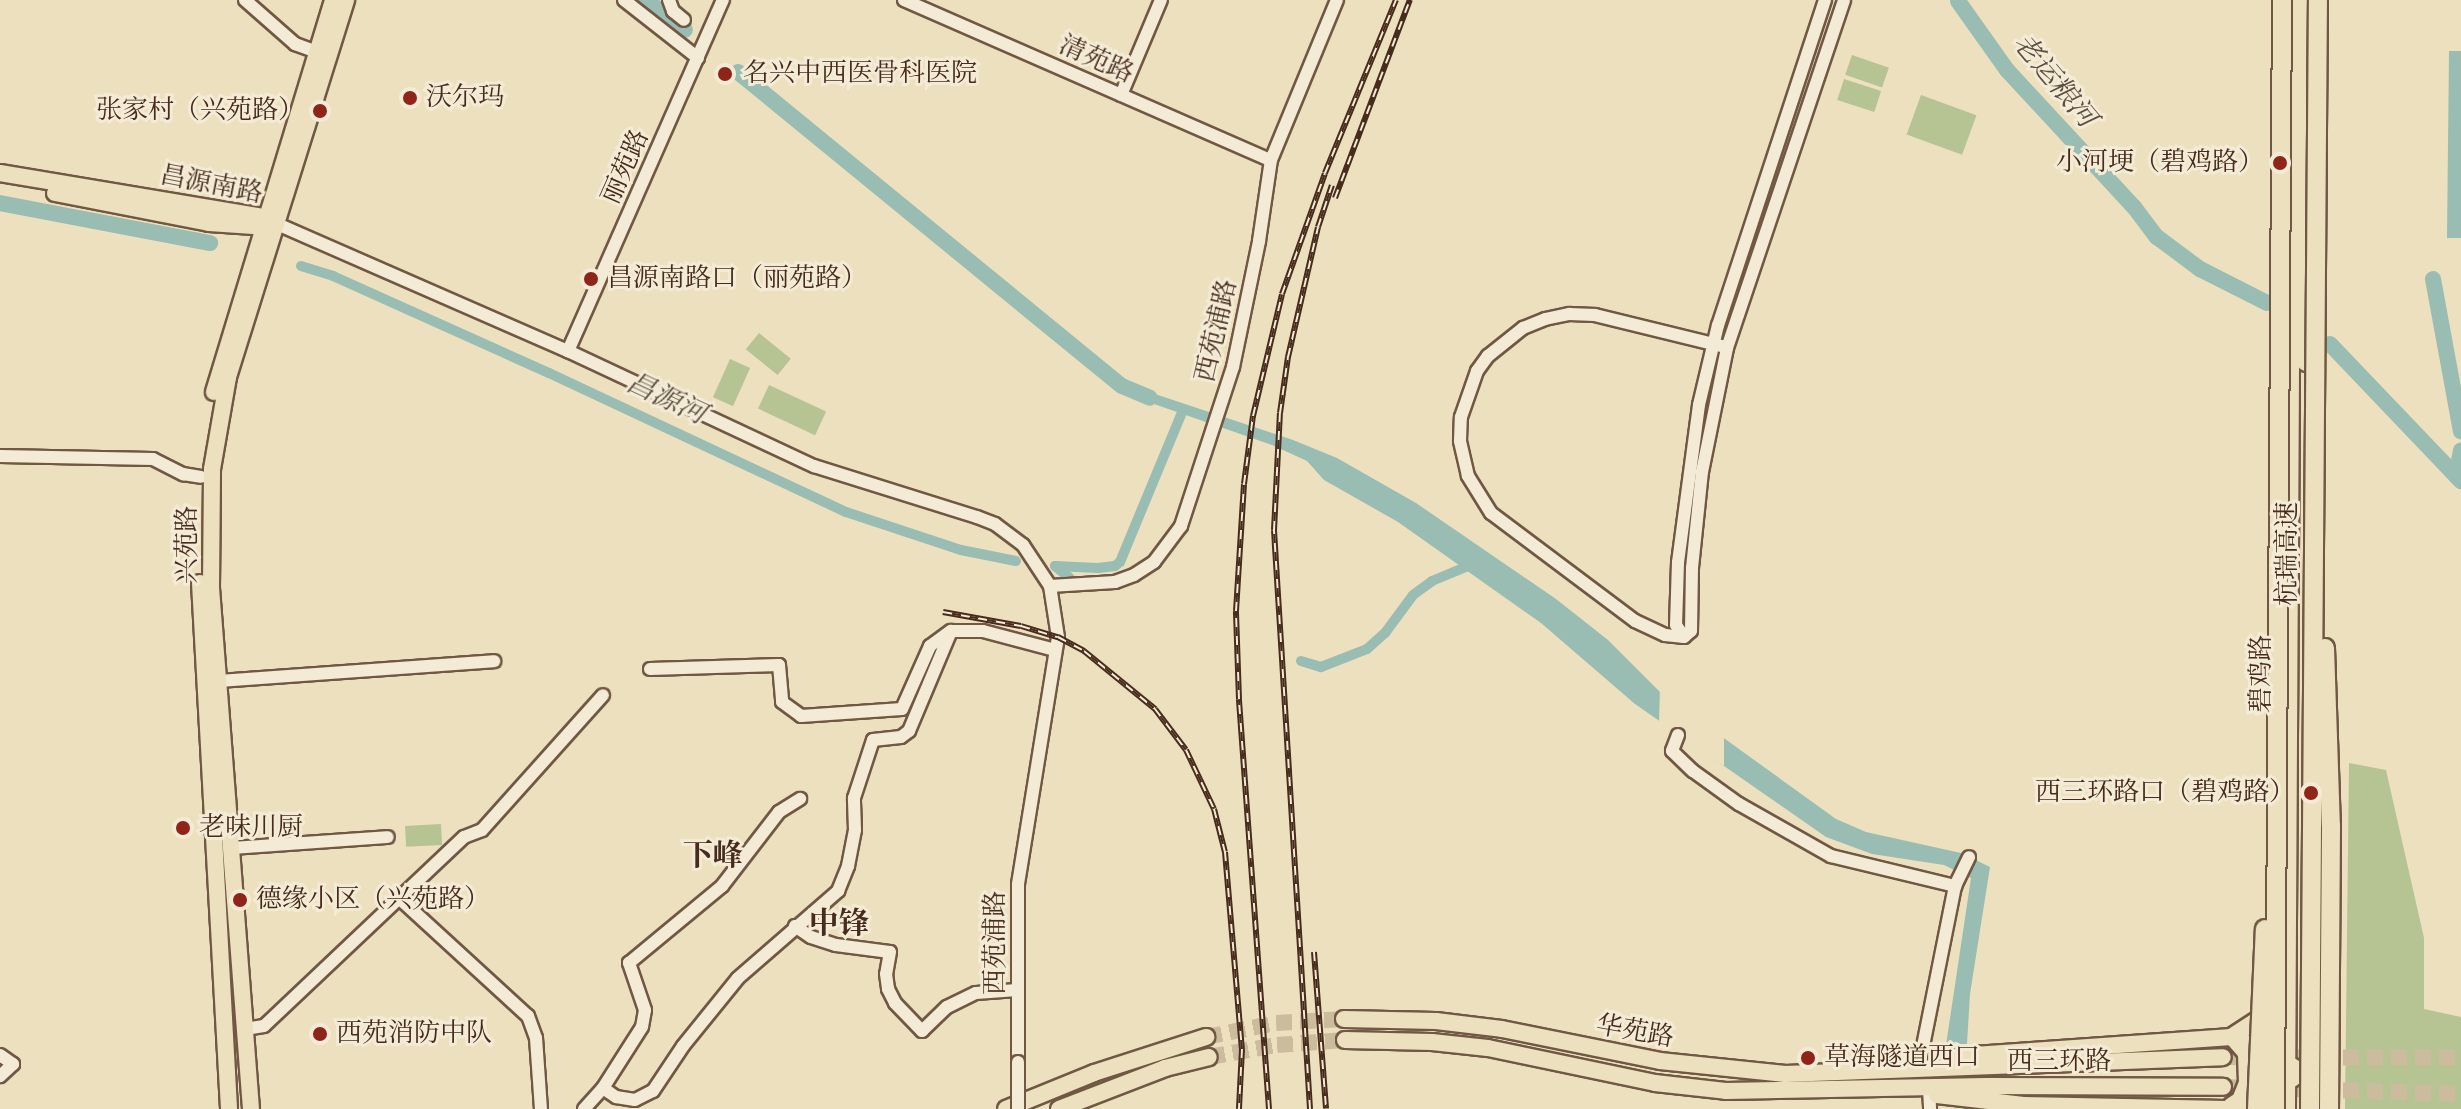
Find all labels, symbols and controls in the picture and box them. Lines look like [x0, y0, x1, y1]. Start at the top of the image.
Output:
water label: 老运粮河 [2005, 27, 2103, 135]
street label: 清苑路 [1054, 30, 1138, 90]
place label: 名兴中西医骨科医院 [743, 58, 977, 90]
marker: 名兴中西医骨科医院 [714, 63, 736, 85]
place label: 沃尔玛 [426, 82, 504, 114]
marker: 沃尔玛 [401, 89, 419, 107]
place label: 张家村（兴苑路） [96, 95, 304, 127]
marker: 张家村（兴苑路） [311, 102, 329, 120]
street label: 丽苑路 [596, 125, 656, 209]
place label: 小河埂（碧鸡路） [2056, 147, 2264, 179]
marker: 小河埂（碧鸡路） [2271, 154, 2289, 172]
street label: 昌源南路 [157, 160, 265, 210]
place label: 昌源南路口（丽苑路） [607, 263, 867, 295]
marker: 昌源南路口（丽苑路） [582, 270, 600, 288]
street label: 西苑浦路 [1190, 277, 1244, 385]
water label: 昌源河 [621, 366, 711, 432]
street label: 杭瑞高速 [2272, 502, 2304, 606]
street label: 兴苑路 [172, 506, 204, 584]
street label: 碧鸡路 [2246, 635, 2278, 713]
place label: 西三环路口（碧鸡路） [2035, 777, 2295, 809]
marker: 西三环路口（碧鸡路） [2302, 784, 2320, 802]
place label: 老味川厨 [199, 812, 303, 844]
marker: 老味川厨 [174, 819, 192, 837]
district label: 下峰 [683, 838, 743, 874]
place label: 德缘小区（兴苑路） [256, 884, 490, 916]
marker: 德缘小区（兴苑路） [231, 891, 249, 909]
street label: 西苑浦路 [980, 891, 1012, 995]
district label: 中锋 [809, 906, 869, 942]
street label: 华苑路 [1594, 1010, 1676, 1054]
place label: 西苑消防中队 [336, 1018, 492, 1050]
marker: 西苑消防中队 [311, 1025, 329, 1043]
place label: 草海隧道西口 [1824, 1042, 1980, 1074]
street label: 西三环路 [2007, 1046, 2111, 1078]
marker: 草海隧道西口 [1799, 1049, 1817, 1067]

